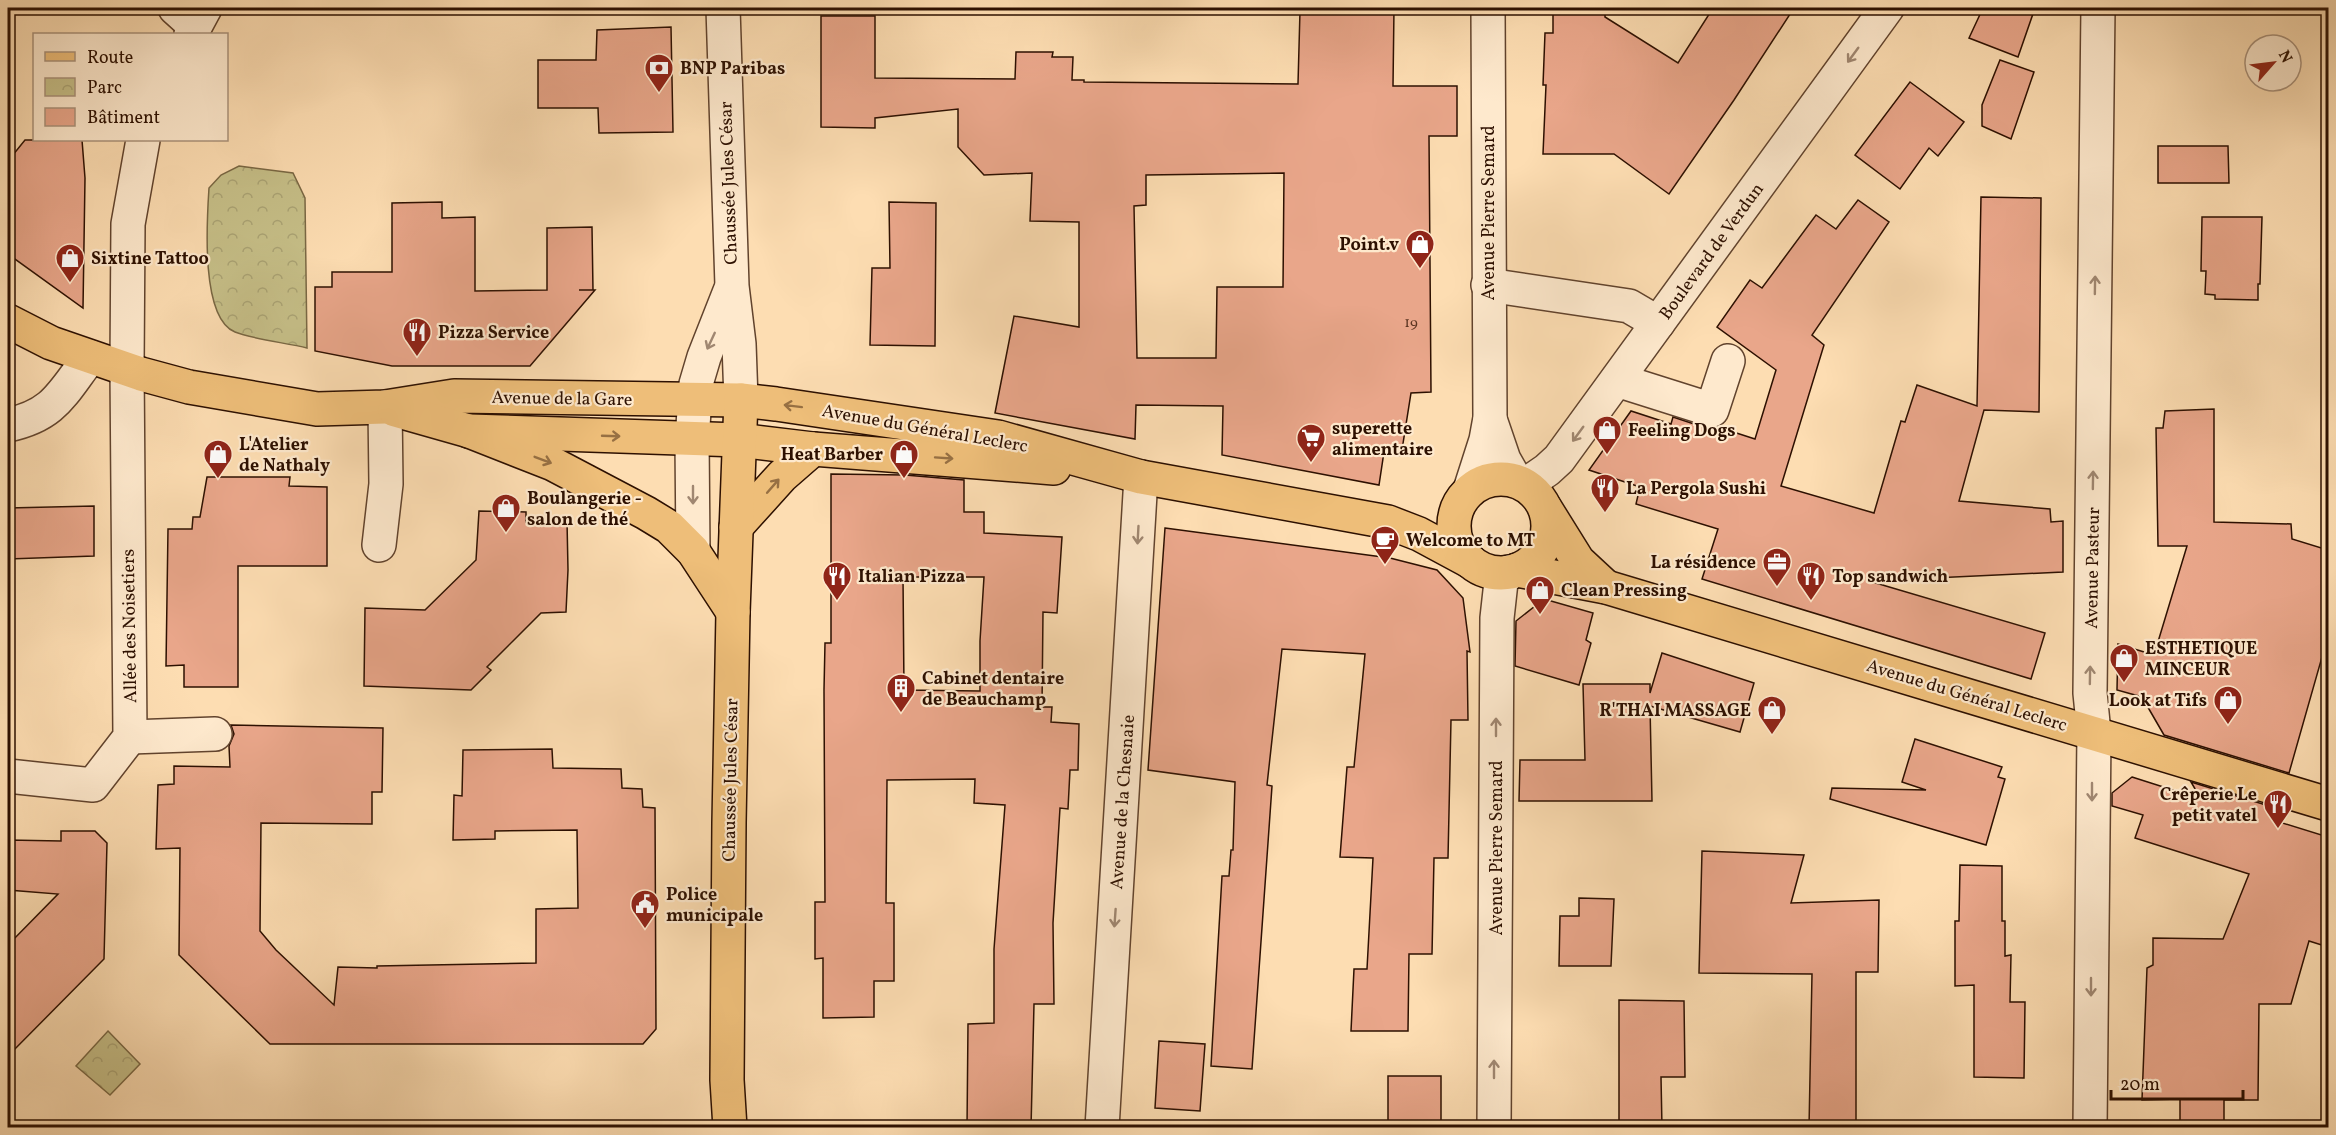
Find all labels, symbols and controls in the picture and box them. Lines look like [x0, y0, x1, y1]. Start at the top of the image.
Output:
legend [33, 33, 228, 141]
north arrow [2243, 33, 2303, 93]
text: Route [87, 46, 133, 71]
one-way arrow [1847, 46, 1859, 62]
text: N [2272, 47, 2297, 68]
bank icon: BNP Paribas [643, 52, 675, 94]
place label: BNP Paribas [680, 57, 785, 82]
text: Parc [87, 76, 122, 101]
street label: Chaussée Jules César [714, 100, 745, 265]
text: Bâtiment [87, 106, 160, 131]
street label: Avenue Pierre Semard [1477, 125, 1502, 301]
street label: Boulevard de Verdun [1654, 178, 1771, 326]
shop icon: Point.v [1404, 228, 1436, 270]
place label: Point.v [1339, 233, 1399, 258]
shop icon: Sixtine Tattoo [54, 242, 86, 284]
place label: Sixtine Tattoo [91, 247, 209, 272]
one-way arrow [2089, 275, 2101, 295]
house number: 19 [1404, 313, 1418, 334]
restaurant icon: Pizza Service [401, 316, 433, 358]
place label: Pizza Service [438, 321, 549, 346]
one-way arrow [704, 331, 716, 349]
street label: Avenue de la Gare [491, 386, 633, 413]
street label: Avenue du Général Leclerc [820, 399, 1030, 460]
one-way arrow [784, 400, 804, 411]
shop icon: Feeling Dogs [1591, 414, 1623, 456]
place label: superette alimentaire [1332, 417, 1433, 463]
place label: Feeling Dogs [1628, 419, 1736, 444]
supermarket icon: superette alimentaire [1295, 422, 1327, 464]
one-way arrow [1572, 425, 1584, 441]
one-way arrow [601, 430, 621, 441]
place label: L'Atelier de Nathaly [239, 433, 330, 479]
shop icon: L'Atelier de Nathaly [202, 438, 234, 480]
shop icon: Heat Barber [888, 438, 920, 480]
place label: Heat Barber [781, 443, 883, 468]
one-way arrow [934, 453, 953, 464]
one-way arrow [533, 455, 552, 466]
one-way arrow [2087, 470, 2098, 490]
restaurant icon: La Pergola Sushi [1589, 472, 1621, 514]
place label: La Pergola Sushi [1626, 477, 1766, 502]
one-way arrow [766, 479, 780, 494]
one-way arrow [687, 484, 699, 504]
place label: Boulangerie - salon de thé [527, 487, 642, 533]
shop icon: Boulangerie - salon de thé [490, 492, 522, 534]
street label: Avenue Pasteur [2080, 506, 2107, 629]
one-way arrow [1132, 524, 1143, 544]
cafe icon: Welcome to MT [1369, 524, 1401, 566]
place label: Welcome to MT [1406, 529, 1536, 554]
office icon: La résidence [1761, 546, 1793, 588]
street label: Allée des Noisetiers [117, 549, 144, 703]
place label: La résidence [1650, 551, 1756, 576]
restaurant icon: Italian Pizza [821, 560, 853, 602]
restaurant icon: Top sandwich [1795, 560, 1827, 602]
place label: Italian Pizza [858, 565, 965, 590]
place label: Top sandwich [1832, 565, 1948, 590]
shop icon: Clean Pressing [1524, 574, 1556, 616]
place label: Clean Pressing [1561, 579, 1687, 604]
place label: ESTHETIQUE MINCEUR [2145, 637, 2257, 683]
shop icon: ESTHETIQUE MINCEUR [2108, 642, 2140, 684]
street label: Avenue du Général Leclerc [1863, 654, 2070, 739]
one-way arrow [2085, 665, 2096, 685]
place label: Cabinet dentaire de Beauchamp [922, 667, 1064, 713]
building icon: Cabinet dentaire de Beauchamp [885, 672, 917, 714]
shop icon: Look at Tifs [2212, 684, 2244, 726]
place label: Look at Tifs [2109, 689, 2207, 714]
shop icon: R'THAI MASSAGE [1756, 694, 1788, 736]
street label: Chaussée Jules César [718, 698, 745, 862]
place label: R'THAI MASSAGE [1599, 699, 1751, 724]
street label: Avenue de la Chesnaie [1105, 714, 1142, 890]
one-way arrow [1491, 718, 1502, 738]
street label: Avenue Pierre Semard [1485, 760, 1510, 936]
one-way arrow [2086, 781, 2098, 801]
place label: Crêperie Le petit vatel [2160, 783, 2257, 829]
restaurant icon: Crêperie Le petit vatel [2262, 788, 2294, 830]
place label: Police municipale [666, 883, 763, 929]
public building icon: Police municipale [629, 888, 661, 930]
one-way arrow [1109, 908, 1120, 928]
one-way arrow [2085, 976, 2096, 996]
one-way arrow [1488, 1060, 1500, 1080]
scale bar [2111, 1063, 2243, 1101]
text: 20 m [2120, 1073, 2160, 1098]

